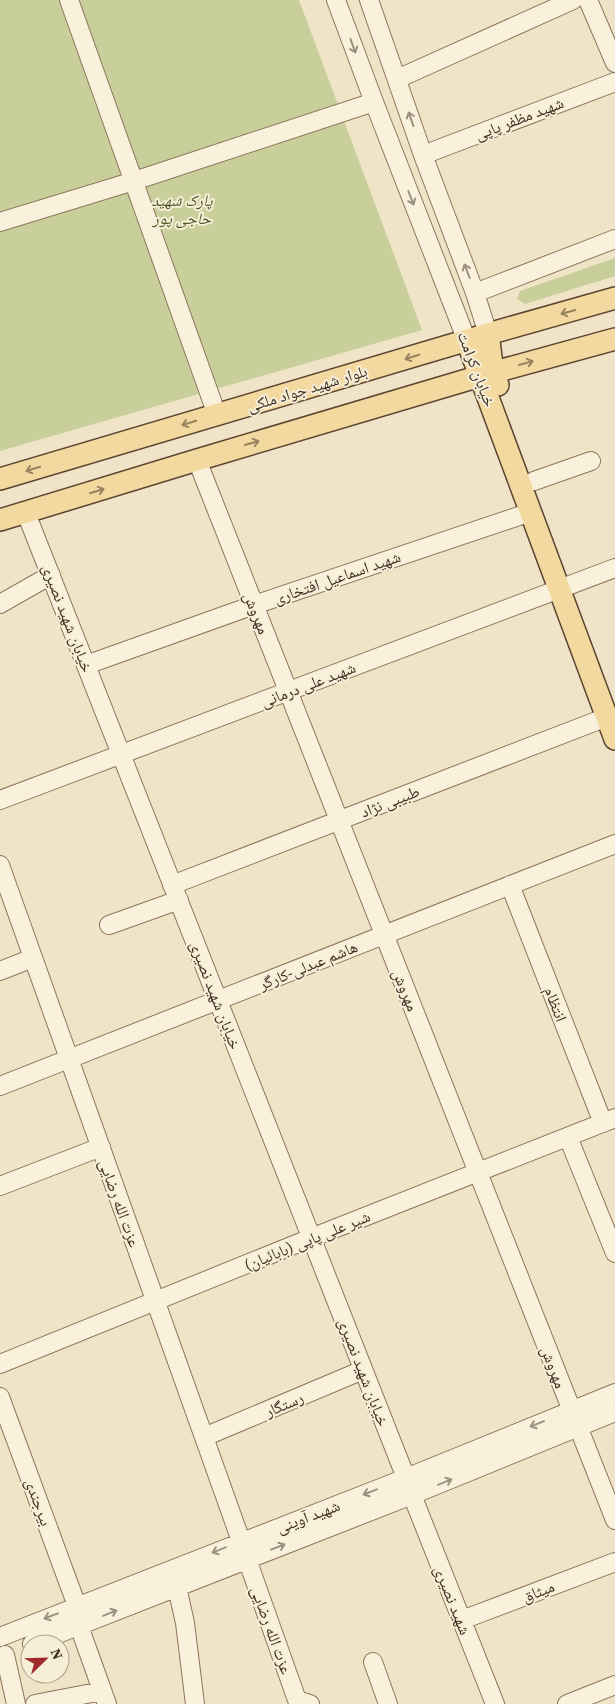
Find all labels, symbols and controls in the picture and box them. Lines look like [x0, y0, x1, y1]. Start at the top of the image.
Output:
one-way arrow [349, 38, 358, 53]
street label: شهید مظفر پاپی [471, 91, 567, 145]
one-way arrow [405, 111, 415, 127]
park label: پارک شهید حاجی پور [152, 189, 213, 229]
one-way arrow [407, 189, 416, 205]
one-way arrow [462, 264, 471, 280]
one-way arrow [561, 307, 577, 317]
street label: خیابان کرامت [453, 328, 501, 410]
one-way arrow [404, 352, 420, 362]
one-way arrow [517, 358, 533, 368]
street label: بلوار شهید جواد ملکی [244, 359, 370, 417]
one-way arrow [182, 419, 198, 429]
one-way arrow [244, 438, 260, 448]
one-way arrow [26, 465, 42, 475]
one-way arrow [89, 485, 105, 495]
street label: شهید اسماعیل افتخاری [271, 545, 403, 609]
street label: خیابان شهید نصیری [37, 561, 99, 675]
street label: مهروش [239, 589, 275, 637]
street label: شهید علی درمانی [257, 656, 359, 712]
street label: طبیبی نژاد [357, 780, 423, 822]
street label: هاشم عبدلی-کارگر [254, 935, 361, 995]
street label: خیابان شهید نصیری [185, 938, 247, 1052]
street label: مهروش [388, 966, 424, 1014]
street label: انتظام [539, 983, 573, 1025]
street label: عزت الله رضایی [94, 1156, 146, 1250]
street label: شیر علی پاپی (بابائیان) [241, 1205, 373, 1275]
street label: خیابان شهید نصیری [333, 1315, 395, 1429]
street label: مهروش [536, 1343, 572, 1391]
street label: رستگار [260, 1386, 307, 1422]
one-way arrow [530, 1420, 545, 1430]
street label: بیرجندی [20, 1475, 58, 1529]
one-way arrow [437, 1476, 452, 1486]
one-way arrow [363, 1487, 378, 1497]
street label: شهید آوینی [273, 1494, 343, 1538]
one-way arrow [269, 1542, 285, 1551]
one-way arrow [212, 1546, 227, 1555]
street label: شهید نصیری [429, 1562, 477, 1638]
street label: میثاق [519, 1575, 557, 1607]
street label: عزت الله رضایی [246, 1583, 298, 1677]
one-way arrow [102, 1608, 117, 1617]
one-way arrow [44, 1612, 59, 1622]
north arrow [20, 1634, 70, 1684]
text: N [46, 1645, 68, 1663]

